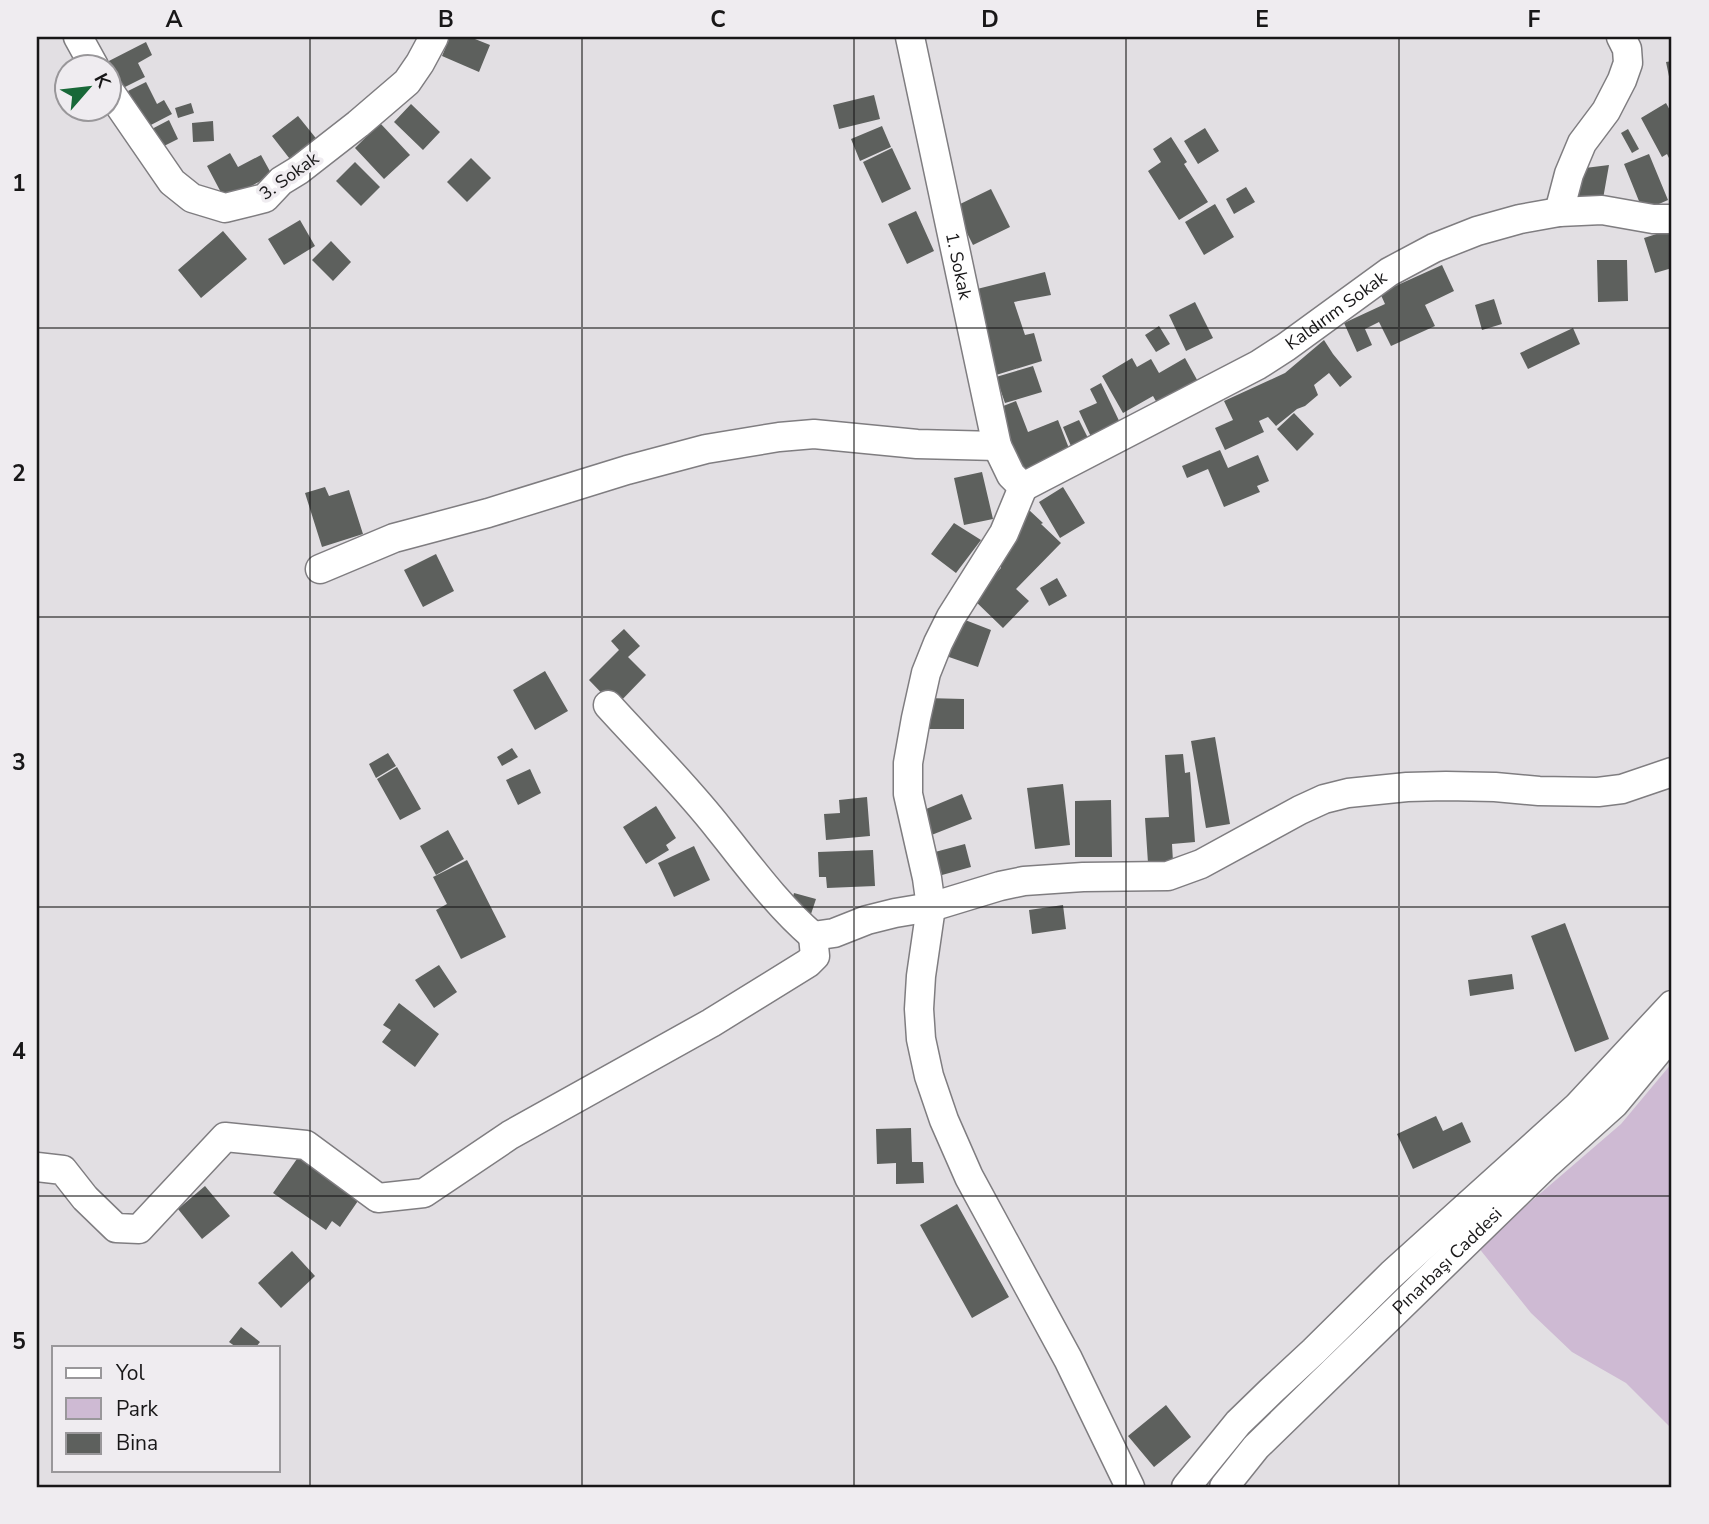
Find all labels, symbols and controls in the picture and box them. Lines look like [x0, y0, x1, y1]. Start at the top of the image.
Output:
text: A [165, 4, 183, 35]
text: B [438, 4, 454, 35]
text: C [710, 4, 726, 35]
text: D [981, 4, 999, 35]
text: E [1255, 4, 1269, 35]
text: F [1528, 4, 1541, 35]
north arrow [52, 52, 122, 122]
text: K [88, 69, 117, 93]
street label: 3. Sokak [254, 146, 324, 206]
text: 1 [12, 168, 26, 199]
street label: 1. Sokak [940, 230, 978, 303]
street label: Kaldırım Sokak [1280, 265, 1392, 356]
text: 2 [12, 458, 26, 489]
text: 3 [12, 747, 26, 778]
text: 4 [12, 1036, 26, 1067]
street label: Pınarbaşı Caddesi [1387, 1202, 1507, 1320]
text: 5 [12, 1326, 26, 1357]
legend [52, 1346, 280, 1472]
text: Yol [115, 1359, 146, 1387]
text: Park [116, 1395, 158, 1423]
text: Bina [116, 1429, 158, 1457]

